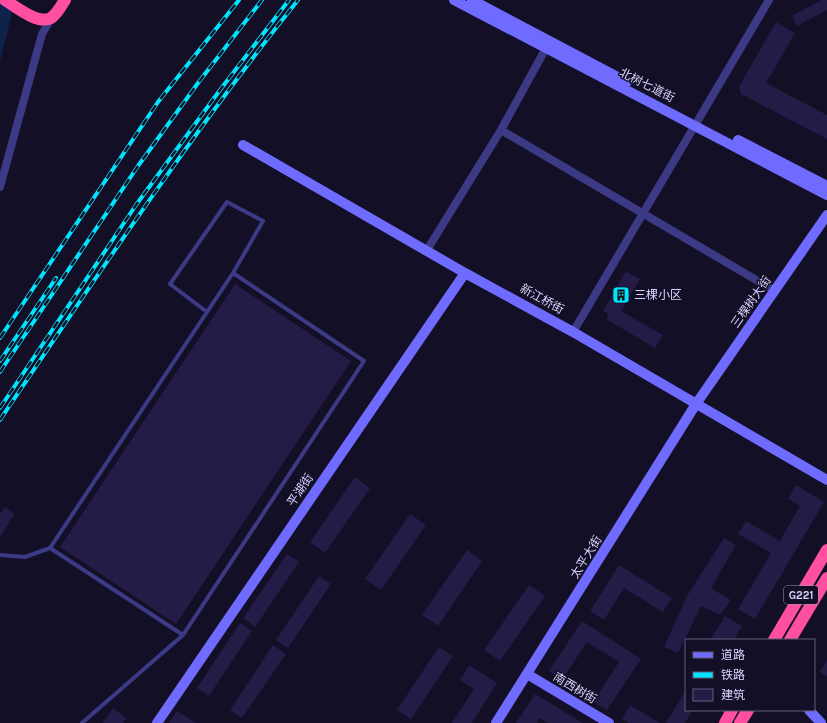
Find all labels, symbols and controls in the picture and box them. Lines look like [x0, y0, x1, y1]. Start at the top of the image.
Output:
street label: 北树七道街 [617, 65, 677, 105]
street label: 三棵树大街 [728, 273, 774, 331]
street label: 新江桥街 [518, 281, 566, 317]
building icon: 三棵小区 [611, 285, 631, 305]
place label: 三棵小区 [634, 288, 682, 302]
street label: 平湖街 [284, 471, 316, 509]
street label: 太平大街 [567, 533, 605, 581]
road number: G221 [784, 586, 818, 604]
legend [685, 639, 815, 711]
text: 道路 [721, 648, 745, 662]
text: 铁路 [721, 668, 745, 682]
street label: 南西树街 [551, 670, 599, 706]
text: 建筑 [721, 688, 745, 702]

